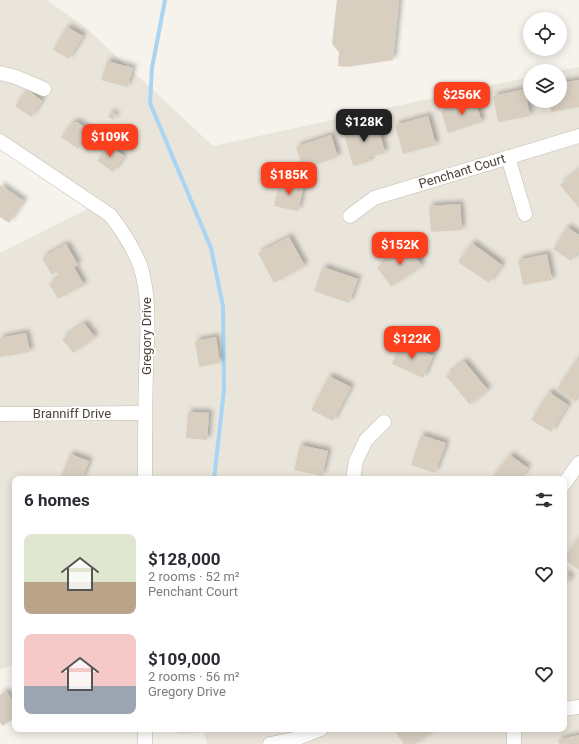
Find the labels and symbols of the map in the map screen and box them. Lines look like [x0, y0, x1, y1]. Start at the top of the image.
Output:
pin: $256K [434, 82, 490, 116]
pin: $128K [336, 109, 392, 143]
pin: $109K [82, 124, 138, 158]
street label: Penchant Court [417, 151, 507, 191]
pin: $185K [261, 162, 317, 196]
pin: $152K [372, 232, 428, 266]
street label: Gregory Drive [139, 297, 154, 375]
pin: $122K [384, 326, 440, 360]
street label: Branniff Drive [33, 406, 111, 421]

